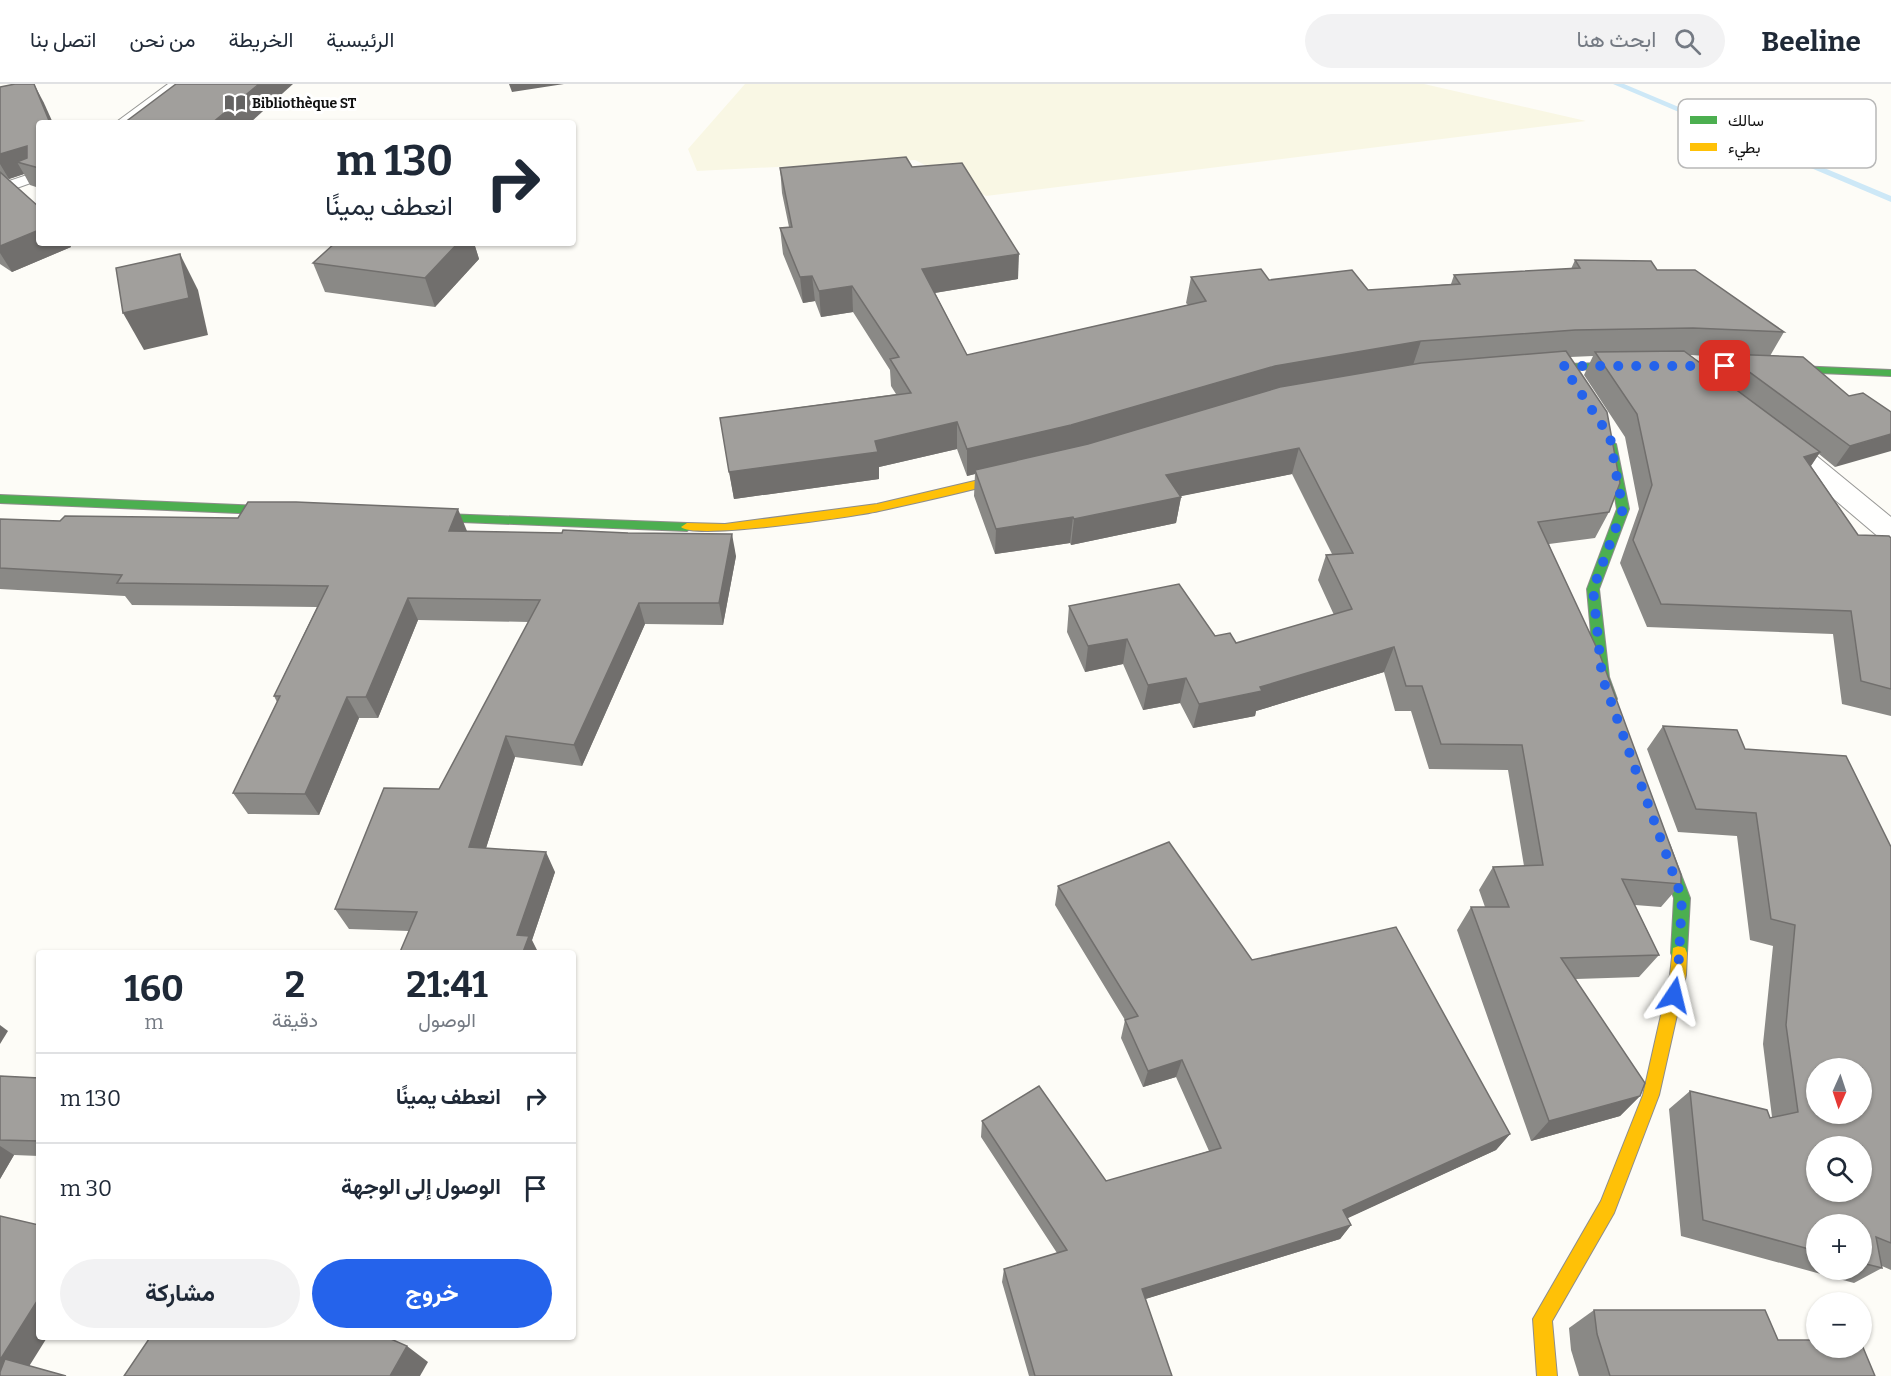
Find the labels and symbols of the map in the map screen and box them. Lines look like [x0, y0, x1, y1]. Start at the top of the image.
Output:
library icon: Bibliothèque ST [223, 91, 247, 115]
place label: Bibliothèque ST [252, 95, 357, 112]
legend [1678, 99, 1876, 168]
text: سالك [1728, 111, 1764, 130]
text: بطيء [1728, 138, 1760, 161]
pin [1699, 340, 1750, 391]
position arrow [1642, 963, 1706, 1027]
north arrow [1806, 1058, 1872, 1124]

